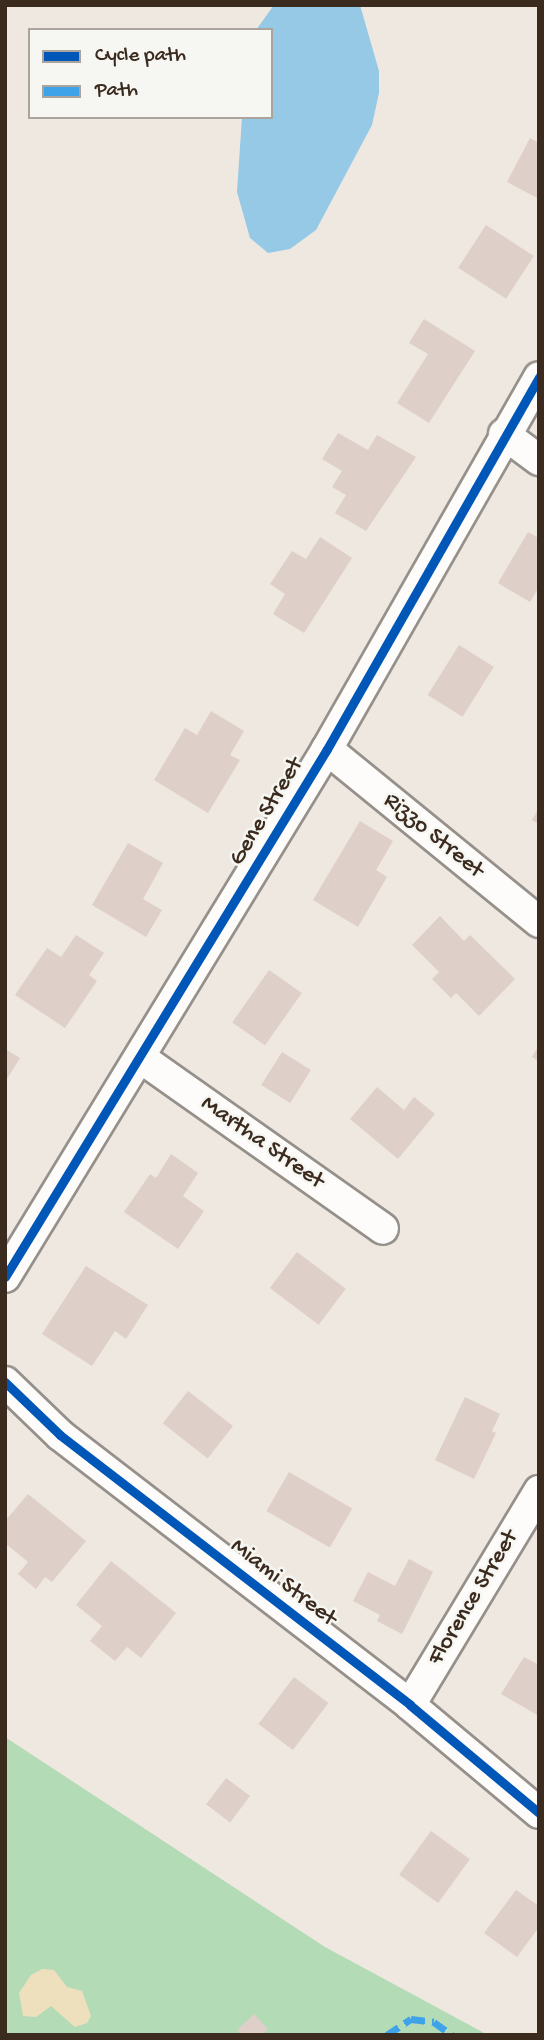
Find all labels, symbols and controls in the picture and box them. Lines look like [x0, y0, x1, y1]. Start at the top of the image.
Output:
legend [28, 28, 273, 119]
text: Cycle path [95, 44, 186, 69]
text: Path [95, 79, 138, 104]
street label: Gene Street [223, 753, 311, 871]
street label: Rizzo Street [377, 787, 489, 885]
street label: Martha Street [195, 1090, 329, 1196]
street label: Florence Street [422, 1525, 526, 1671]
street label: Miami Street [224, 1533, 342, 1633]

